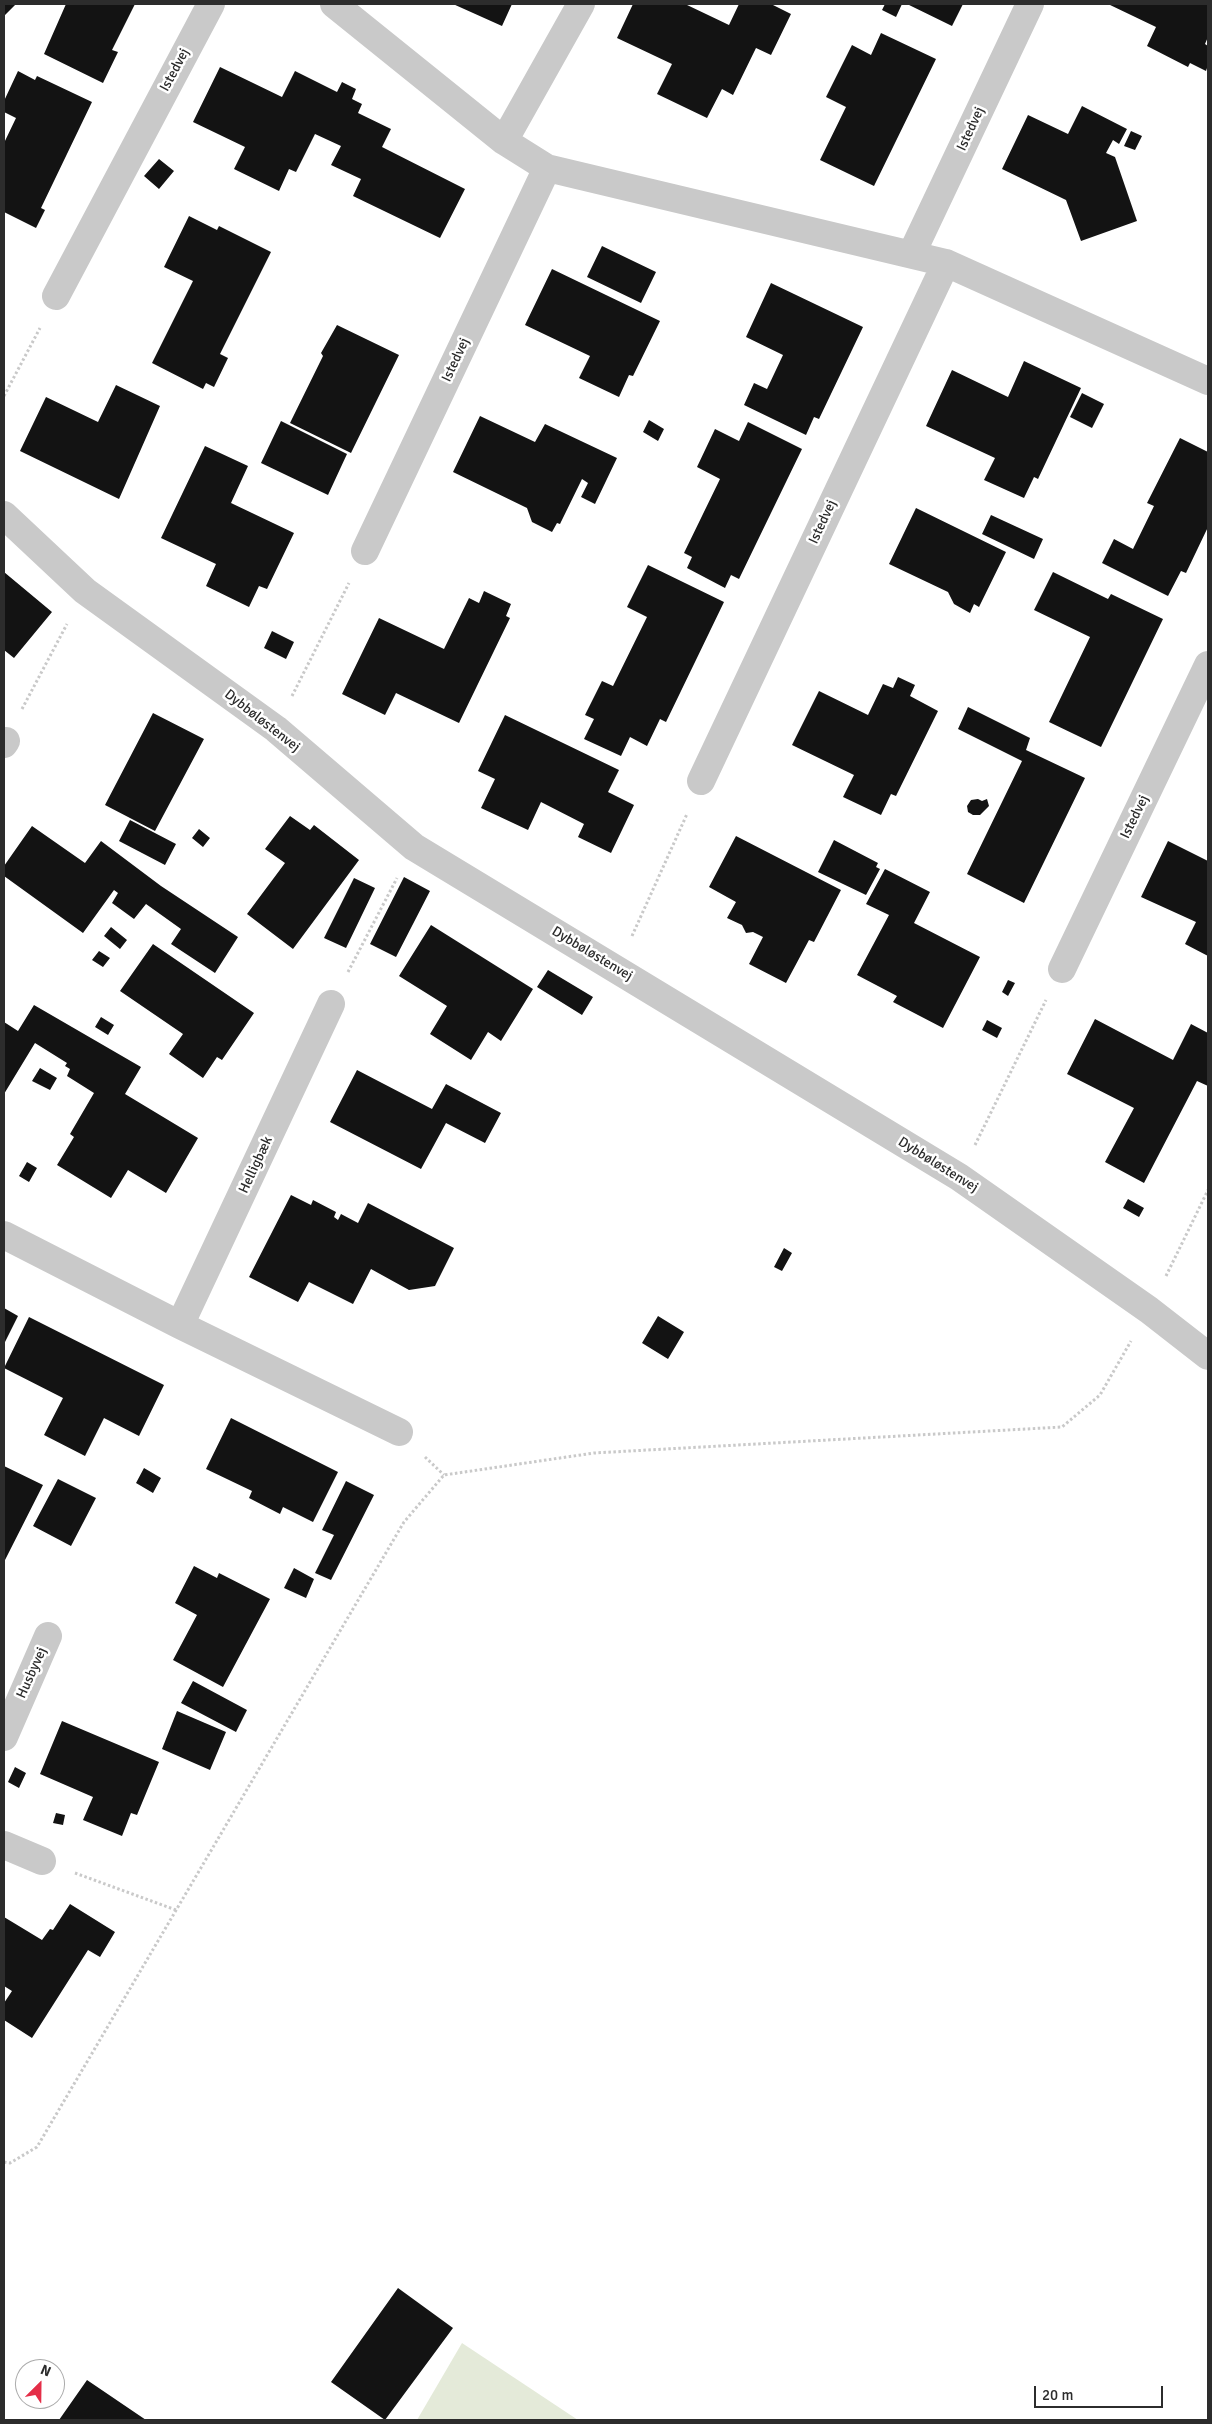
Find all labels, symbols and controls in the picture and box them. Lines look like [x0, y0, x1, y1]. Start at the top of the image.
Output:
street label: Istedvej [157, 46, 193, 94]
street label: Istedvej [954, 104, 988, 154]
street label: Istedvej [439, 335, 473, 385]
street label: Istedvej [806, 497, 840, 547]
street label: Dybbøløstenvej [221, 686, 303, 756]
street label: Istedvej [1117, 792, 1153, 842]
street label: Dybbøløstenvej [548, 923, 636, 985]
street label: Helligbæk [236, 1134, 276, 1196]
street label: Dybbøløstenvej [895, 1134, 981, 1196]
street label: Husbyvej [13, 1645, 51, 1701]
north arrow [15, 2359, 65, 2409]
text: N [38, 2361, 53, 2380]
scale bar [1037, 2376, 1166, 2408]
text: 20 m [1042, 2386, 1073, 2404]

